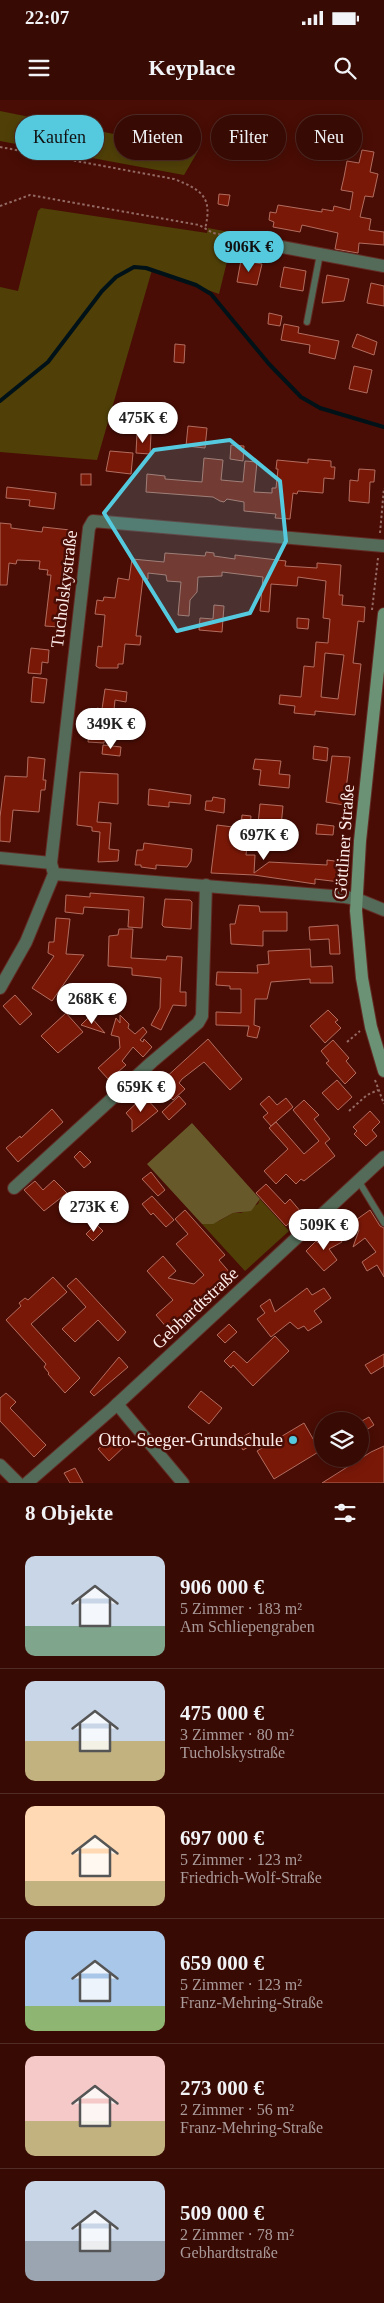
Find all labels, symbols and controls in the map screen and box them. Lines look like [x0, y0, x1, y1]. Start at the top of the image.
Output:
text: 22:07 [25, 7, 69, 28]
icon: menu [25, 54, 53, 82]
icon: search [331, 54, 359, 82]
text: Keyplace [149, 55, 235, 80]
chip: Kaufen [15, 115, 104, 160]
chip: Mieten [114, 115, 201, 160]
chip: Filter [211, 115, 286, 160]
chip: Neu [296, 115, 362, 160]
pin: 906K € [208, 230, 290, 273]
text: 906K € [225, 238, 273, 255]
pin: 475K € [102, 402, 184, 444]
text: 475K € [119, 409, 167, 426]
street label: Tucholskystraße [47, 529, 81, 649]
pin: 349K € [70, 708, 152, 750]
text: 349K € [87, 715, 135, 732]
street label: Göttliner Straße [330, 784, 358, 900]
pin: 697K € [223, 818, 305, 861]
text: 697K € [240, 826, 288, 843]
pin: 268K € [51, 982, 133, 1025]
text: 268K € [68, 990, 116, 1007]
pin: 659K € [100, 1070, 182, 1113]
text: 659K € [117, 1078, 165, 1095]
pin: 273K € [53, 1190, 135, 1233]
text: 273K € [70, 1198, 118, 1215]
pin: 509K € [283, 1208, 365, 1251]
text: 509K € [300, 1216, 348, 1233]
street label: Gebhardtstraße [148, 1263, 242, 1353]
map controls [314, 1412, 369, 1467]
button: layers [314, 1412, 369, 1467]
place label: Otto-Seeger-Grundschule [98, 1430, 283, 1450]
marker: Otto-Seeger-Grundschule [287, 1434, 299, 1446]
icon: filters [331, 1499, 359, 1527]
text: 8 Objekte [25, 1501, 113, 1525]
text: 906 000 € [180, 1575, 264, 1599]
icon: home [65, 1576, 125, 1636]
text: 5 Zimmer · 183 m² [180, 1600, 302, 1617]
text: Am Schliepengraben [180, 1618, 315, 1635]
icon: home [65, 1701, 125, 1761]
text: 475 000 € [180, 1701, 264, 1725]
text: 3 Zimmer · 80 m² [180, 1726, 294, 1743]
text: Tucholskystraße [180, 1744, 285, 1761]
icon: home [65, 1826, 125, 1886]
text: 697 000 € [180, 1826, 264, 1850]
text: 5 Zimmer · 123 m² [180, 1851, 302, 1868]
text: Friedrich-Wolf-Straße [180, 1869, 322, 1886]
icon: home [65, 1951, 125, 2011]
text: 659 000 € [180, 1951, 264, 1975]
text: 5 Zimmer · 123 m² [180, 1976, 302, 1993]
text: Franz-Mehring-Straße [180, 1994, 323, 2011]
icon: home [65, 2076, 125, 2136]
text: 273 000 € [180, 2076, 264, 2100]
text: 2 Zimmer · 56 m² [180, 2101, 294, 2118]
text: Franz-Mehring-Straße [180, 2119, 323, 2136]
icon: home [65, 2201, 125, 2261]
text: 509 000 € [180, 2201, 264, 2225]
text: 2 Zimmer · 78 m² [180, 2226, 294, 2243]
text: Gebhardtstraße [180, 2244, 278, 2261]

